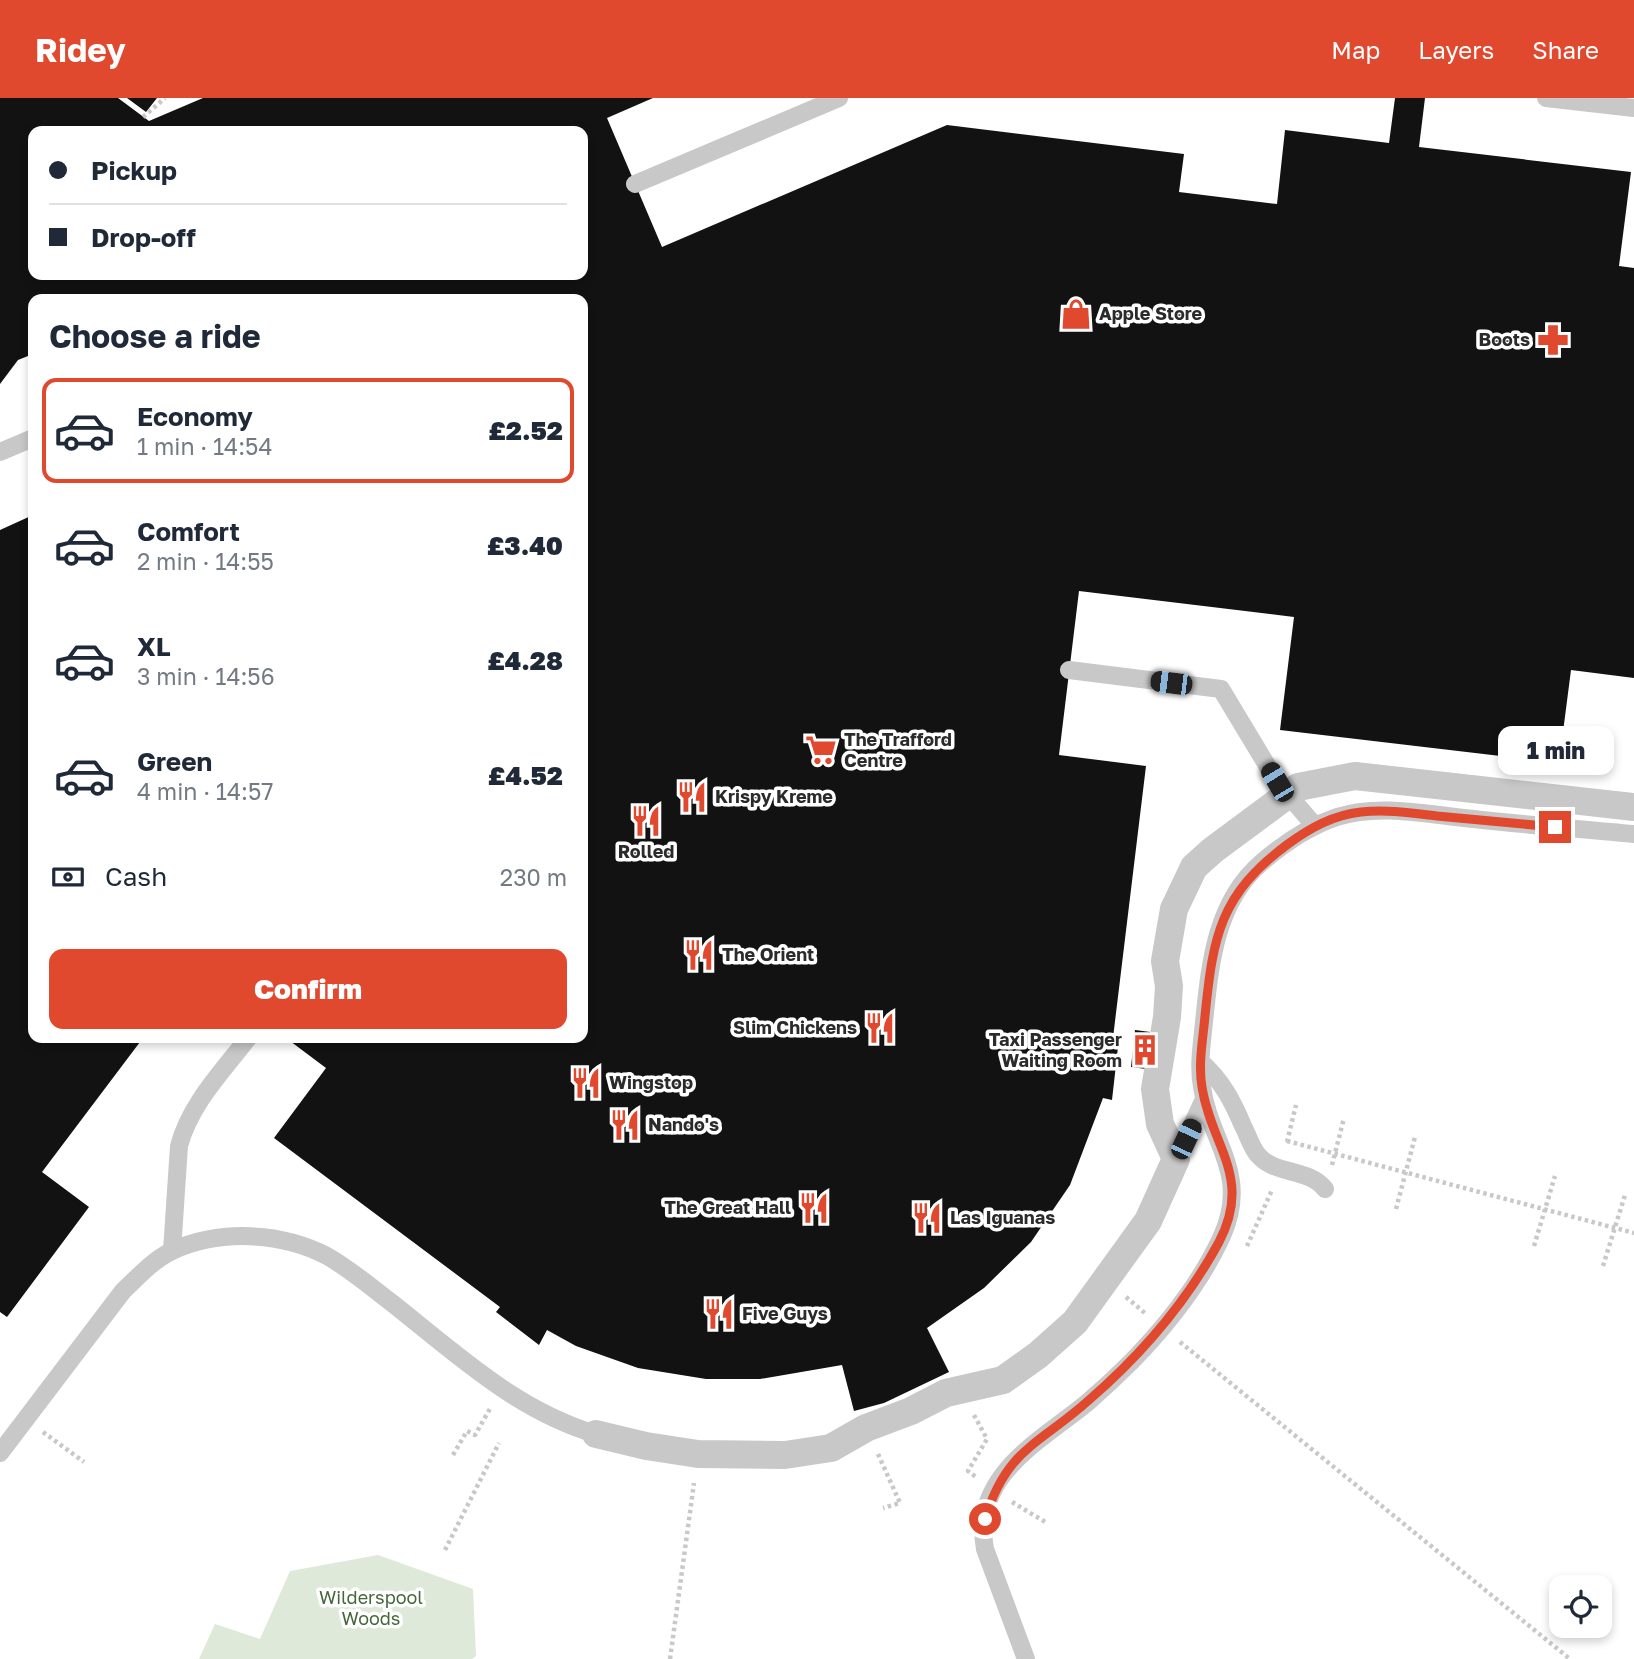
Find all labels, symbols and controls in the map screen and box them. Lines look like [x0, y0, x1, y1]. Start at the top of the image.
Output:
text: Ridey [35, 30, 126, 69]
text: Map [1331, 35, 1380, 64]
text: Layers [1418, 35, 1494, 64]
text: Share [1532, 35, 1599, 64]
text: Pickup [91, 155, 177, 186]
text: Drop-off [91, 222, 196, 253]
shop icon: Apple Store [1059, 297, 1093, 331]
place label: Apple Store [1099, 302, 1203, 324]
text: Choose a ride [49, 317, 261, 355]
pharmacy icon: Boots [1536, 323, 1570, 357]
place label: Boots [1479, 328, 1530, 350]
icon: car [53, 399, 116, 462]
text: Economy [137, 401, 253, 432]
text: £2.52 [489, 415, 563, 446]
text: 1 min · 14:54 [137, 432, 272, 460]
icon: car [53, 514, 116, 577]
text: Comfort [137, 516, 240, 547]
text: £3.40 [487, 530, 563, 561]
text: 2 min · 14:55 [137, 547, 274, 575]
icon: car [53, 629, 116, 692]
text: XL [137, 631, 171, 662]
text: £4.28 [487, 645, 563, 676]
text: 3 min · 14:56 [137, 662, 275, 690]
car [1149, 670, 1194, 696]
callout: 1 min [1497, 726, 1613, 774]
place label: The Trafford Centre [844, 728, 952, 771]
supermarket icon: The Trafford Centre [804, 733, 838, 767]
text: 1 min [1527, 736, 1585, 764]
icon: car [53, 744, 116, 807]
text: Green [137, 746, 212, 777]
car [1258, 759, 1297, 805]
text: £4.52 [488, 760, 563, 791]
text: 4 min · 14:57 [137, 777, 273, 805]
restaurant icon: Krispy Kreme [675, 780, 709, 814]
place label: Krispy Kreme [715, 785, 833, 807]
restaurant icon: Rolled [629, 804, 663, 838]
route end [1539, 811, 1571, 843]
place label: Rolled [618, 840, 674, 862]
icon: cash [49, 858, 87, 896]
text: Cash [105, 861, 167, 892]
text: 230 m [500, 863, 567, 891]
restaurant icon: The Orient [682, 938, 716, 972]
place label: The Orient [722, 943, 814, 965]
button: Confirm [49, 949, 567, 1029]
restaurant icon: Slim Chickens [863, 1011, 897, 1045]
place label: Slim Chickens [733, 1016, 857, 1038]
place label: Taxi Passenger Waiting Room [989, 1028, 1122, 1071]
building icon: Taxi Passenger Waiting Room [1128, 1033, 1162, 1067]
restaurant icon: Wingstop [569, 1066, 603, 1100]
place label: Wingstop [609, 1071, 693, 1093]
restaurant icon: Nando's [608, 1108, 642, 1142]
place label: Nando's [648, 1113, 719, 1135]
car [1168, 1116, 1205, 1162]
restaurant icon: The Great Hall [797, 1191, 831, 1225]
place label: The Great Hall [664, 1196, 791, 1218]
restaurant icon: Las Iguanas [910, 1201, 944, 1235]
place label: Las Iguanas [950, 1206, 1055, 1228]
restaurant icon: Five Guys [702, 1297, 736, 1331]
place label: Five Guys [742, 1302, 828, 1324]
route start [969, 1503, 1001, 1535]
map controls [1549, 1575, 1612, 1638]
button: locate [1549, 1575, 1612, 1638]
park label: Wilderspool Woods [319, 1586, 423, 1629]

